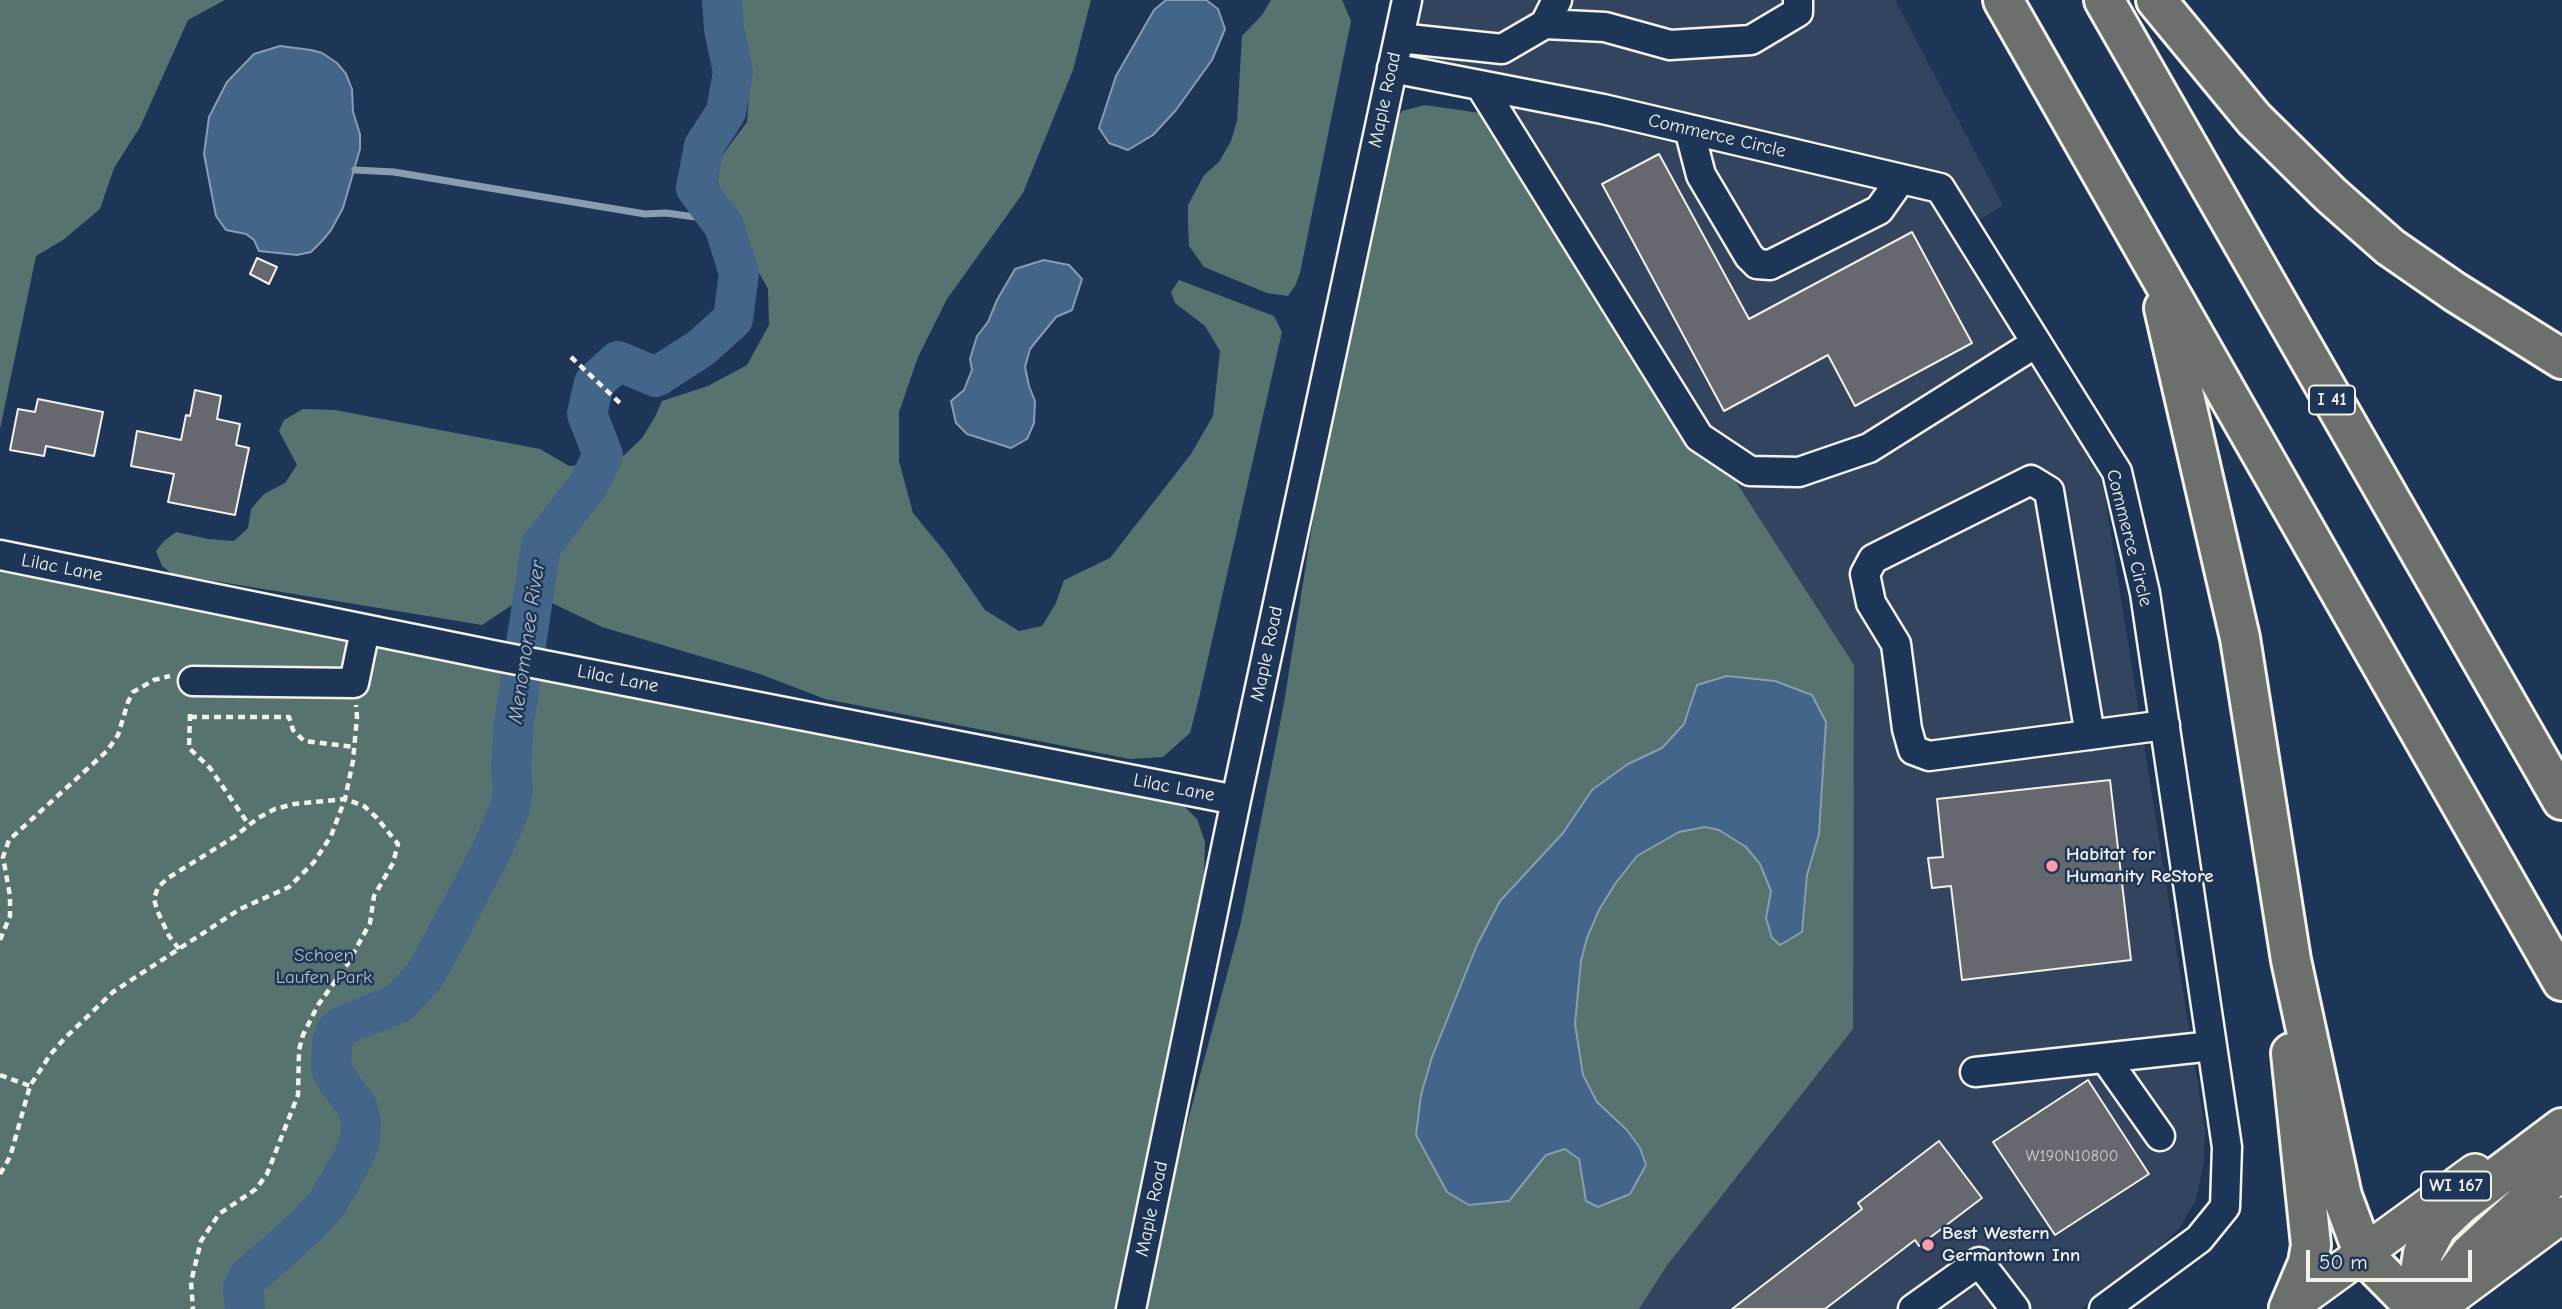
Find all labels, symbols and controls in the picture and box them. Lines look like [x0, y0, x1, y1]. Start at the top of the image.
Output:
street label: Maple Road [1364, 50, 1406, 150]
street label: Commerce Circle [1646, 109, 1788, 163]
road number: I 41 [2309, 386, 2355, 414]
street label: Commerce Circle [2101, 467, 2157, 609]
street label: Lilac Lane [19, 549, 105, 587]
water label: Menomonee River [503, 559, 551, 725]
street label: Maple Road [1246, 604, 1288, 704]
street label: Lilac Lane [575, 660, 661, 698]
street label: Lilac Lane [1131, 769, 1217, 807]
place label: Habitat for Humanity ReStore [2066, 844, 2214, 888]
marker: Habitat for Humanity ReStore [2044, 858, 2060, 874]
park label: Schoen Laufen Park [276, 945, 372, 989]
house number: W190N10800 [2026, 1146, 2118, 1166]
street label: Maple Road [1131, 1159, 1173, 1259]
road number: WI 167 [2421, 1171, 2491, 1200]
place label: Best Western Germantown Inn [1942, 1223, 2080, 1267]
scale bar [2310, 1236, 2476, 1280]
marker: Best Western Germantown Inn [1920, 1237, 1936, 1253]
text: 50 m [2319, 1250, 2368, 1274]

